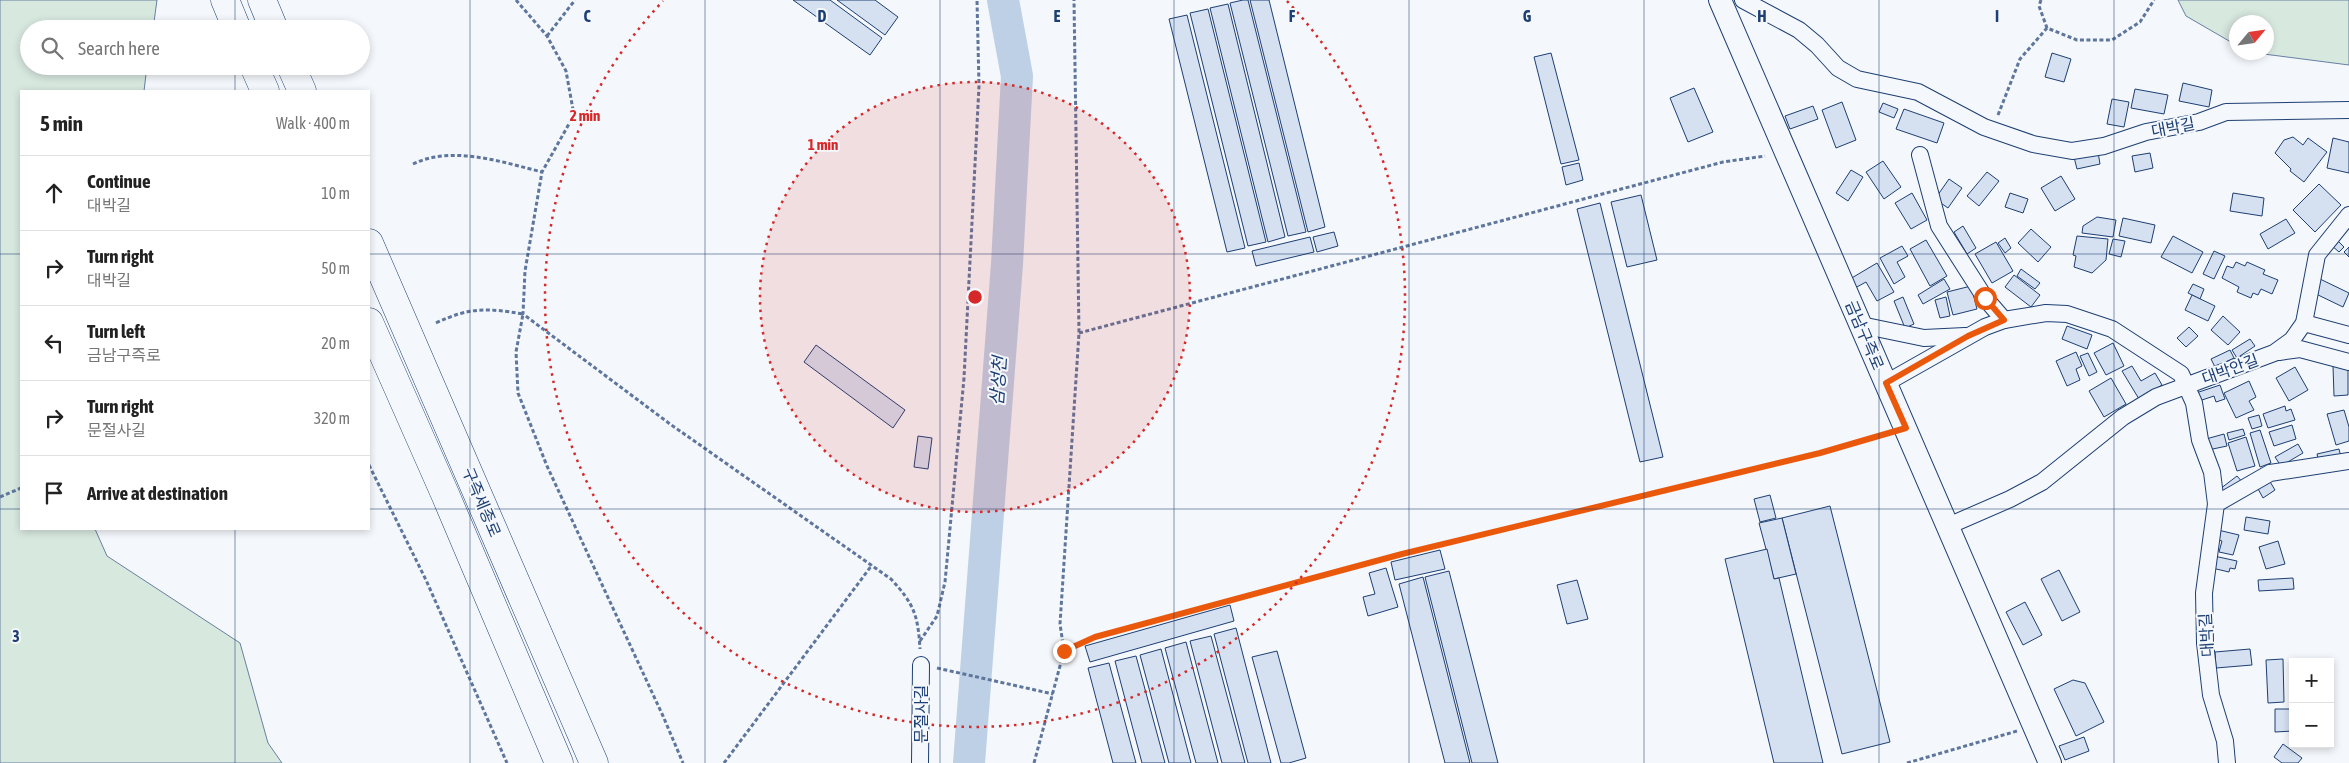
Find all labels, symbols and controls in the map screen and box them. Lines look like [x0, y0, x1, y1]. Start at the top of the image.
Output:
text: C [583, 7, 591, 25]
text: D [818, 7, 827, 25]
text: E [1054, 7, 1061, 25]
text: F [1289, 7, 1296, 25]
text: G [1523, 7, 1532, 25]
text: H [1757, 7, 1767, 25]
text: I [1995, 7, 1999, 25]
north arrow [2229, 15, 2274, 60]
search box [20, 20, 370, 75]
icon: search [38, 34, 66, 62]
text: Search here [78, 37, 160, 59]
text: 2 min [570, 107, 600, 124]
text: 5 min [40, 111, 83, 135]
text: Walk · 400 m [276, 114, 350, 132]
street label: 대박길 [2150, 114, 2196, 140]
text: 1 min [808, 136, 838, 153]
text: Continue [87, 170, 151, 192]
icon: ahead [40, 179, 68, 207]
text: 10 m [321, 184, 350, 202]
text: 대박길 [87, 196, 131, 214]
text: Turn right [87, 245, 154, 267]
icon: right [40, 254, 68, 282]
text: 50 m [321, 259, 350, 277]
text: 대박길 [87, 271, 131, 289]
route start [1974, 287, 1997, 310]
centre of rings [966, 288, 984, 306]
street label: 금남구즉로 [1842, 298, 1888, 373]
text: Turn left [87, 320, 145, 342]
icon: left [40, 329, 68, 357]
text: 20 m [321, 334, 350, 352]
text: 금남구즉로 [87, 346, 161, 364]
street label: 대박안길 [2199, 350, 2261, 388]
water label: 삼성천 [986, 353, 1010, 407]
text: Turn right [87, 395, 154, 417]
icon: right [40, 404, 68, 432]
text: 320 m [314, 409, 350, 427]
text: 문절사길 [87, 421, 146, 439]
street label: 구즉세종로 [459, 465, 505, 540]
icon: arrive [40, 479, 68, 507]
text: Arrive at destination [87, 482, 228, 504]
street label: 대박길 [2196, 612, 2216, 658]
text: 3 [12, 627, 20, 645]
route end [1053, 640, 1076, 663]
map controls [2289, 658, 2334, 748]
button: + [2289, 658, 2334, 703]
street label: 문절사길 [912, 685, 930, 743]
button: − [2289, 703, 2334, 748]

